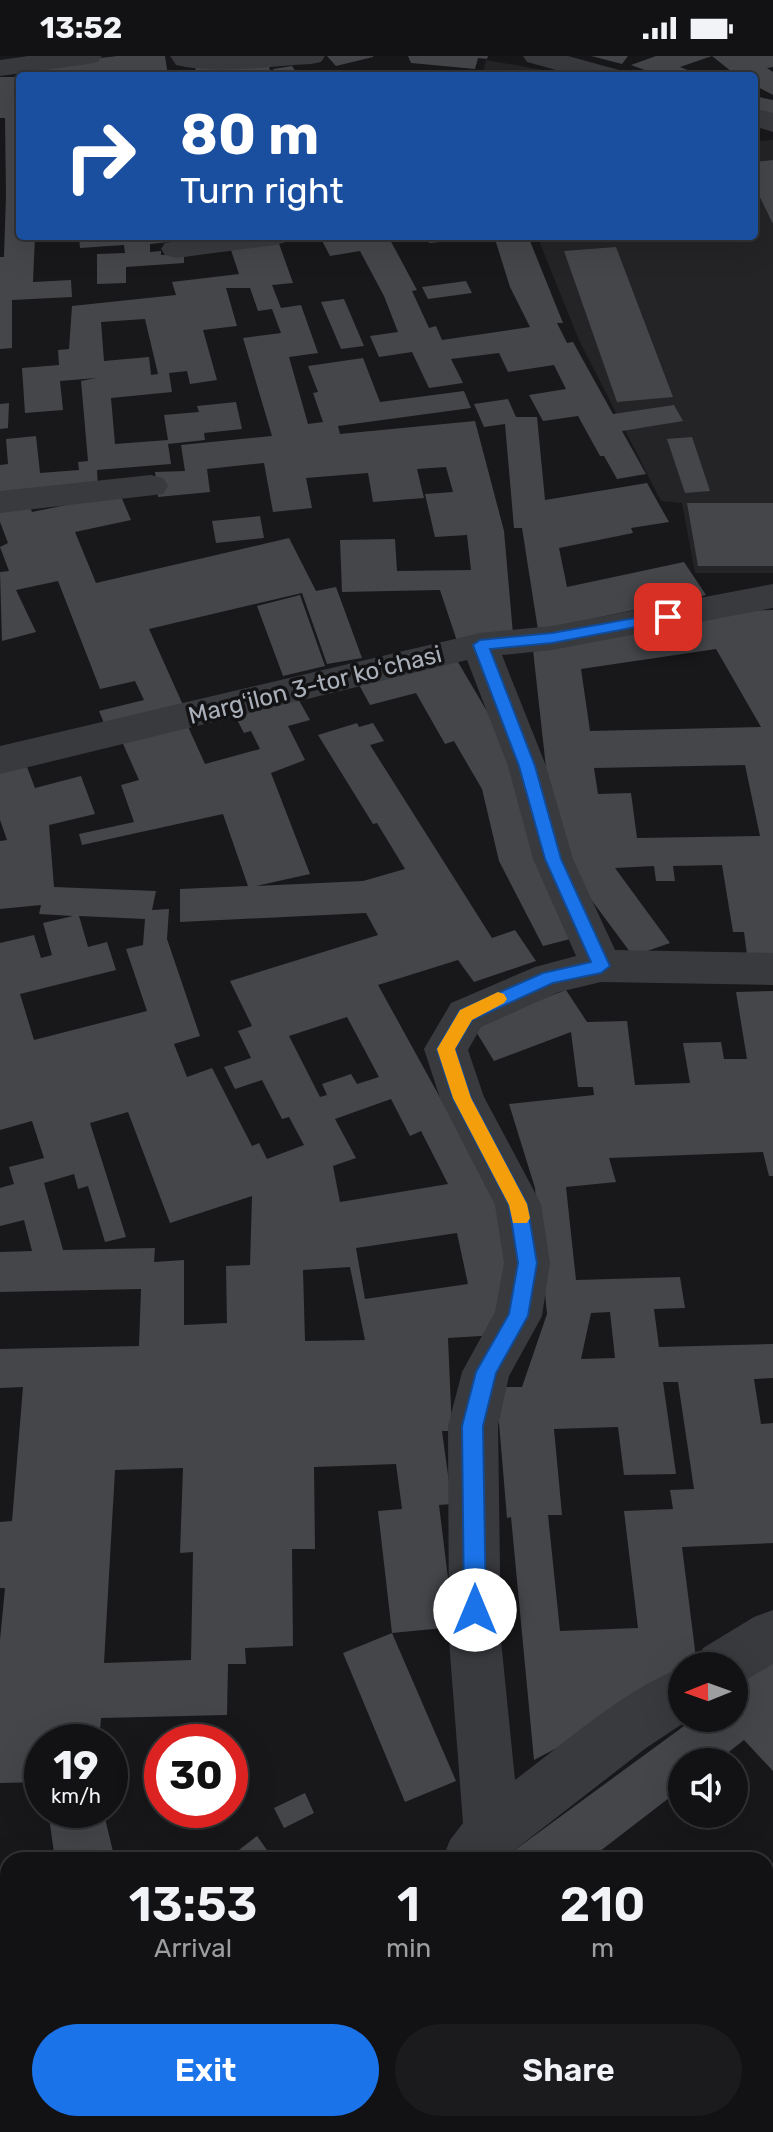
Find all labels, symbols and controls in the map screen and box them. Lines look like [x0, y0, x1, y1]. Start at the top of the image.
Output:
text: 13:52 [40, 10, 122, 46]
text: 80 m [180, 102, 319, 168]
icon: right [48, 104, 152, 208]
text: Turn right [180, 169, 344, 212]
pin [634, 583, 702, 651]
icon: arrive [646, 595, 690, 639]
street label: Margʻilon 3-tor koʻchasi [185, 640, 445, 730]
position arrow [433, 1568, 517, 1652]
north arrow [668, 1652, 748, 1732]
map controls [668, 1652, 748, 1828]
speed limit sign: 30 [144, 1724, 248, 1828]
text: 19 [53, 1742, 99, 1789]
button: sound [668, 1748, 748, 1828]
text: km/h [51, 1784, 101, 1808]
text: 13:53 [129, 1876, 257, 1933]
text: 1 [397, 1876, 420, 1933]
text: 210 [560, 1876, 645, 1933]
text: Arrival [154, 1933, 232, 1964]
text: min [386, 1933, 431, 1964]
text: m [591, 1933, 614, 1964]
button: Exit [32, 2024, 379, 2116]
button: Share [395, 2024, 742, 2116]

